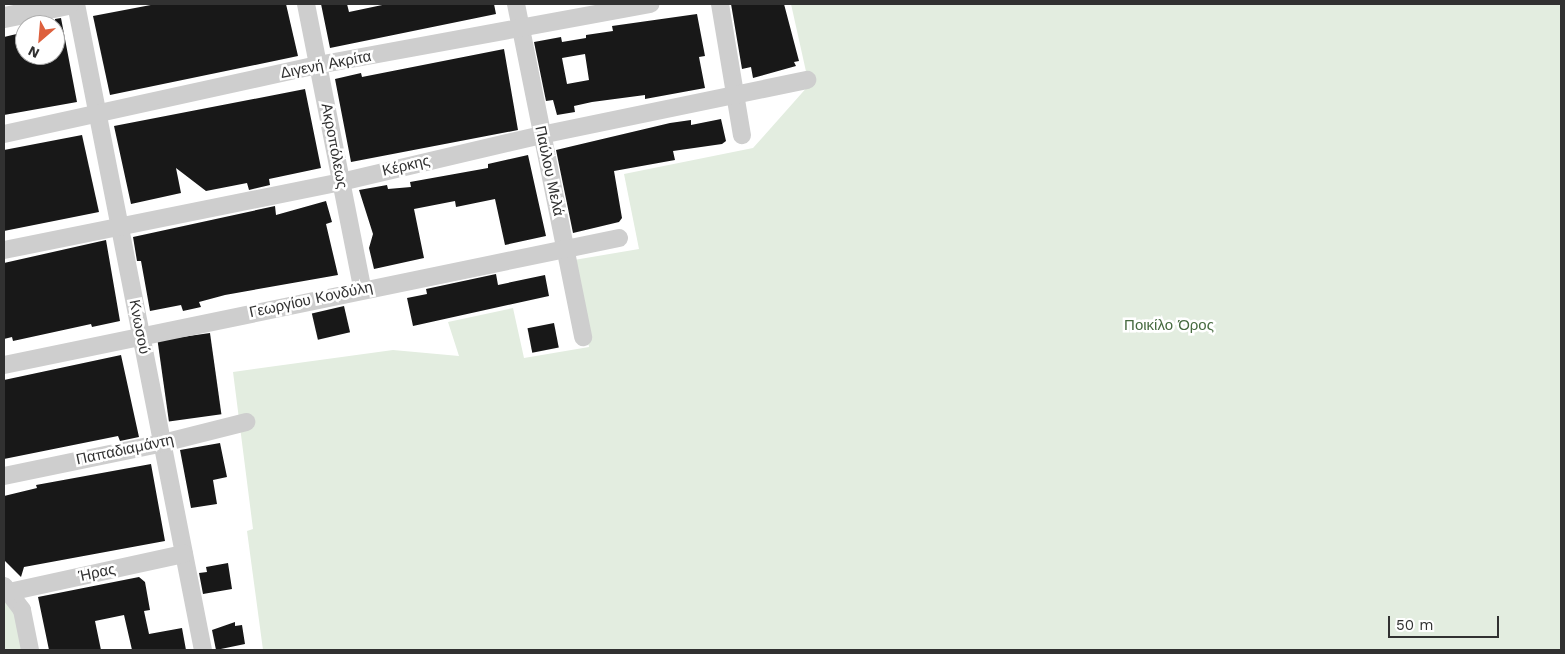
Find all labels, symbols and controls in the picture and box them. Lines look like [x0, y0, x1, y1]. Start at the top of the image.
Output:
north arrow [15, 15, 65, 65]
text: N [25, 43, 42, 62]
street label: Διγενή Ακρίτα [279, 47, 373, 83]
street label: Ακροπόλεως [317, 102, 351, 190]
street label: Παύλου Μελά [531, 124, 567, 218]
street label: Κέρκης [380, 152, 432, 180]
street label: Γεωργίου Κονδύλη [248, 278, 374, 322]
street label: Κνωσού [125, 298, 153, 356]
park label: Ποικίλο Όρος [1124, 317, 1214, 335]
street label: Παπαδιαμάντη [75, 431, 175, 469]
street label: Ήρας [77, 560, 117, 586]
scale bar [1390, 606, 1501, 638]
text: 50 m [1396, 616, 1433, 634]

